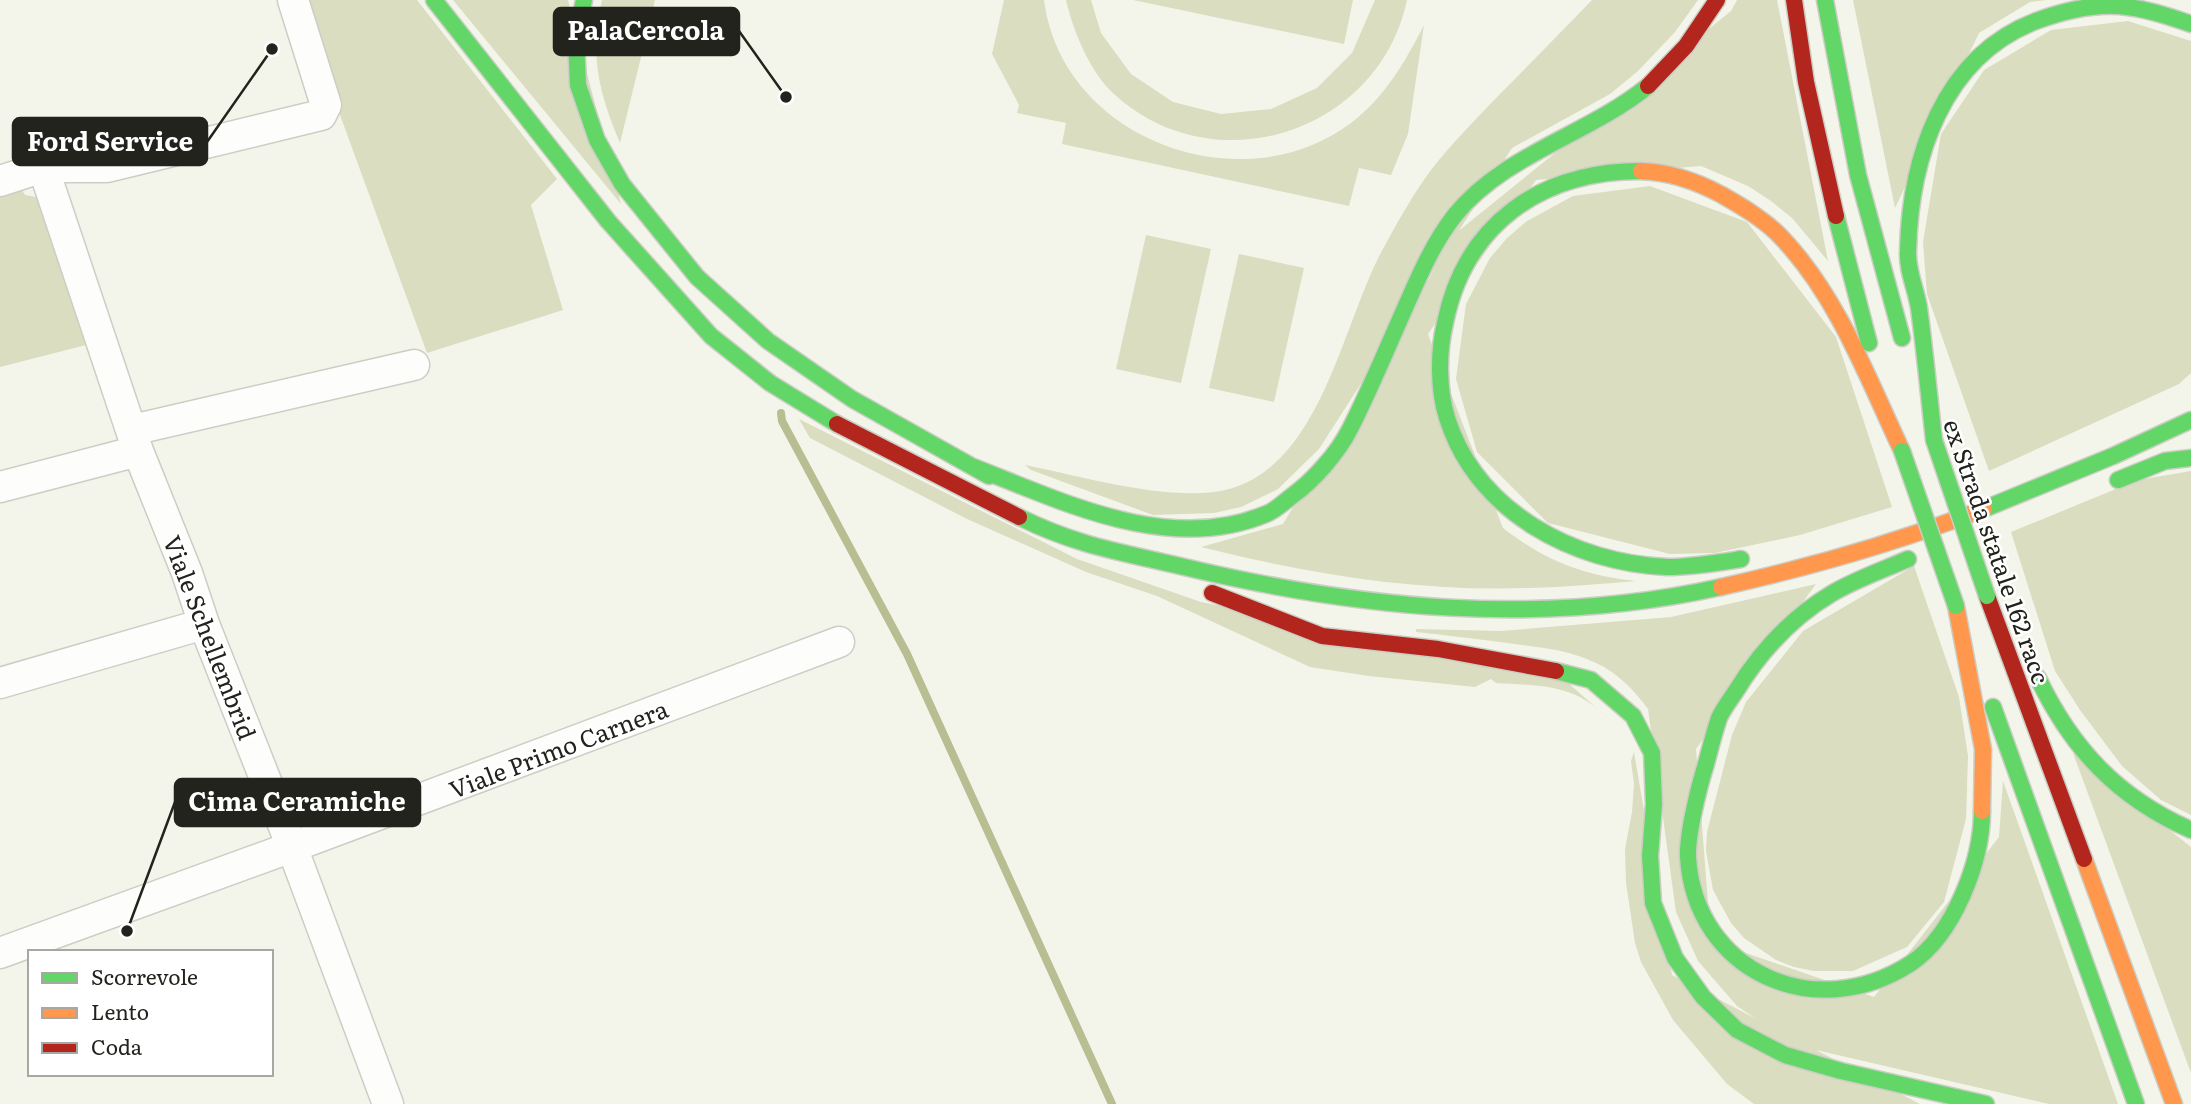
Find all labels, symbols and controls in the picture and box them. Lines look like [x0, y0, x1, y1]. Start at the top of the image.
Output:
callout: PalaCercola [554, 8, 739, 55]
text: PalaCercola [567, 9, 725, 48]
callout: Ford Service [13, 118, 207, 165]
text: Ford Service [27, 120, 193, 159]
street label: ex Strada statale 162 racc [1936, 414, 2060, 688]
street label: Viale Schellembrid [156, 530, 266, 745]
street label: Viale Primo Carnera [443, 690, 673, 806]
callout: Cima Ceramiche [175, 779, 420, 826]
text: Cima Ceramiche [188, 780, 406, 819]
legend [28, 950, 273, 1076]
text: Scorrevole [91, 960, 198, 991]
text: Lento [91, 995, 149, 1026]
text: Coda [91, 1030, 143, 1061]

